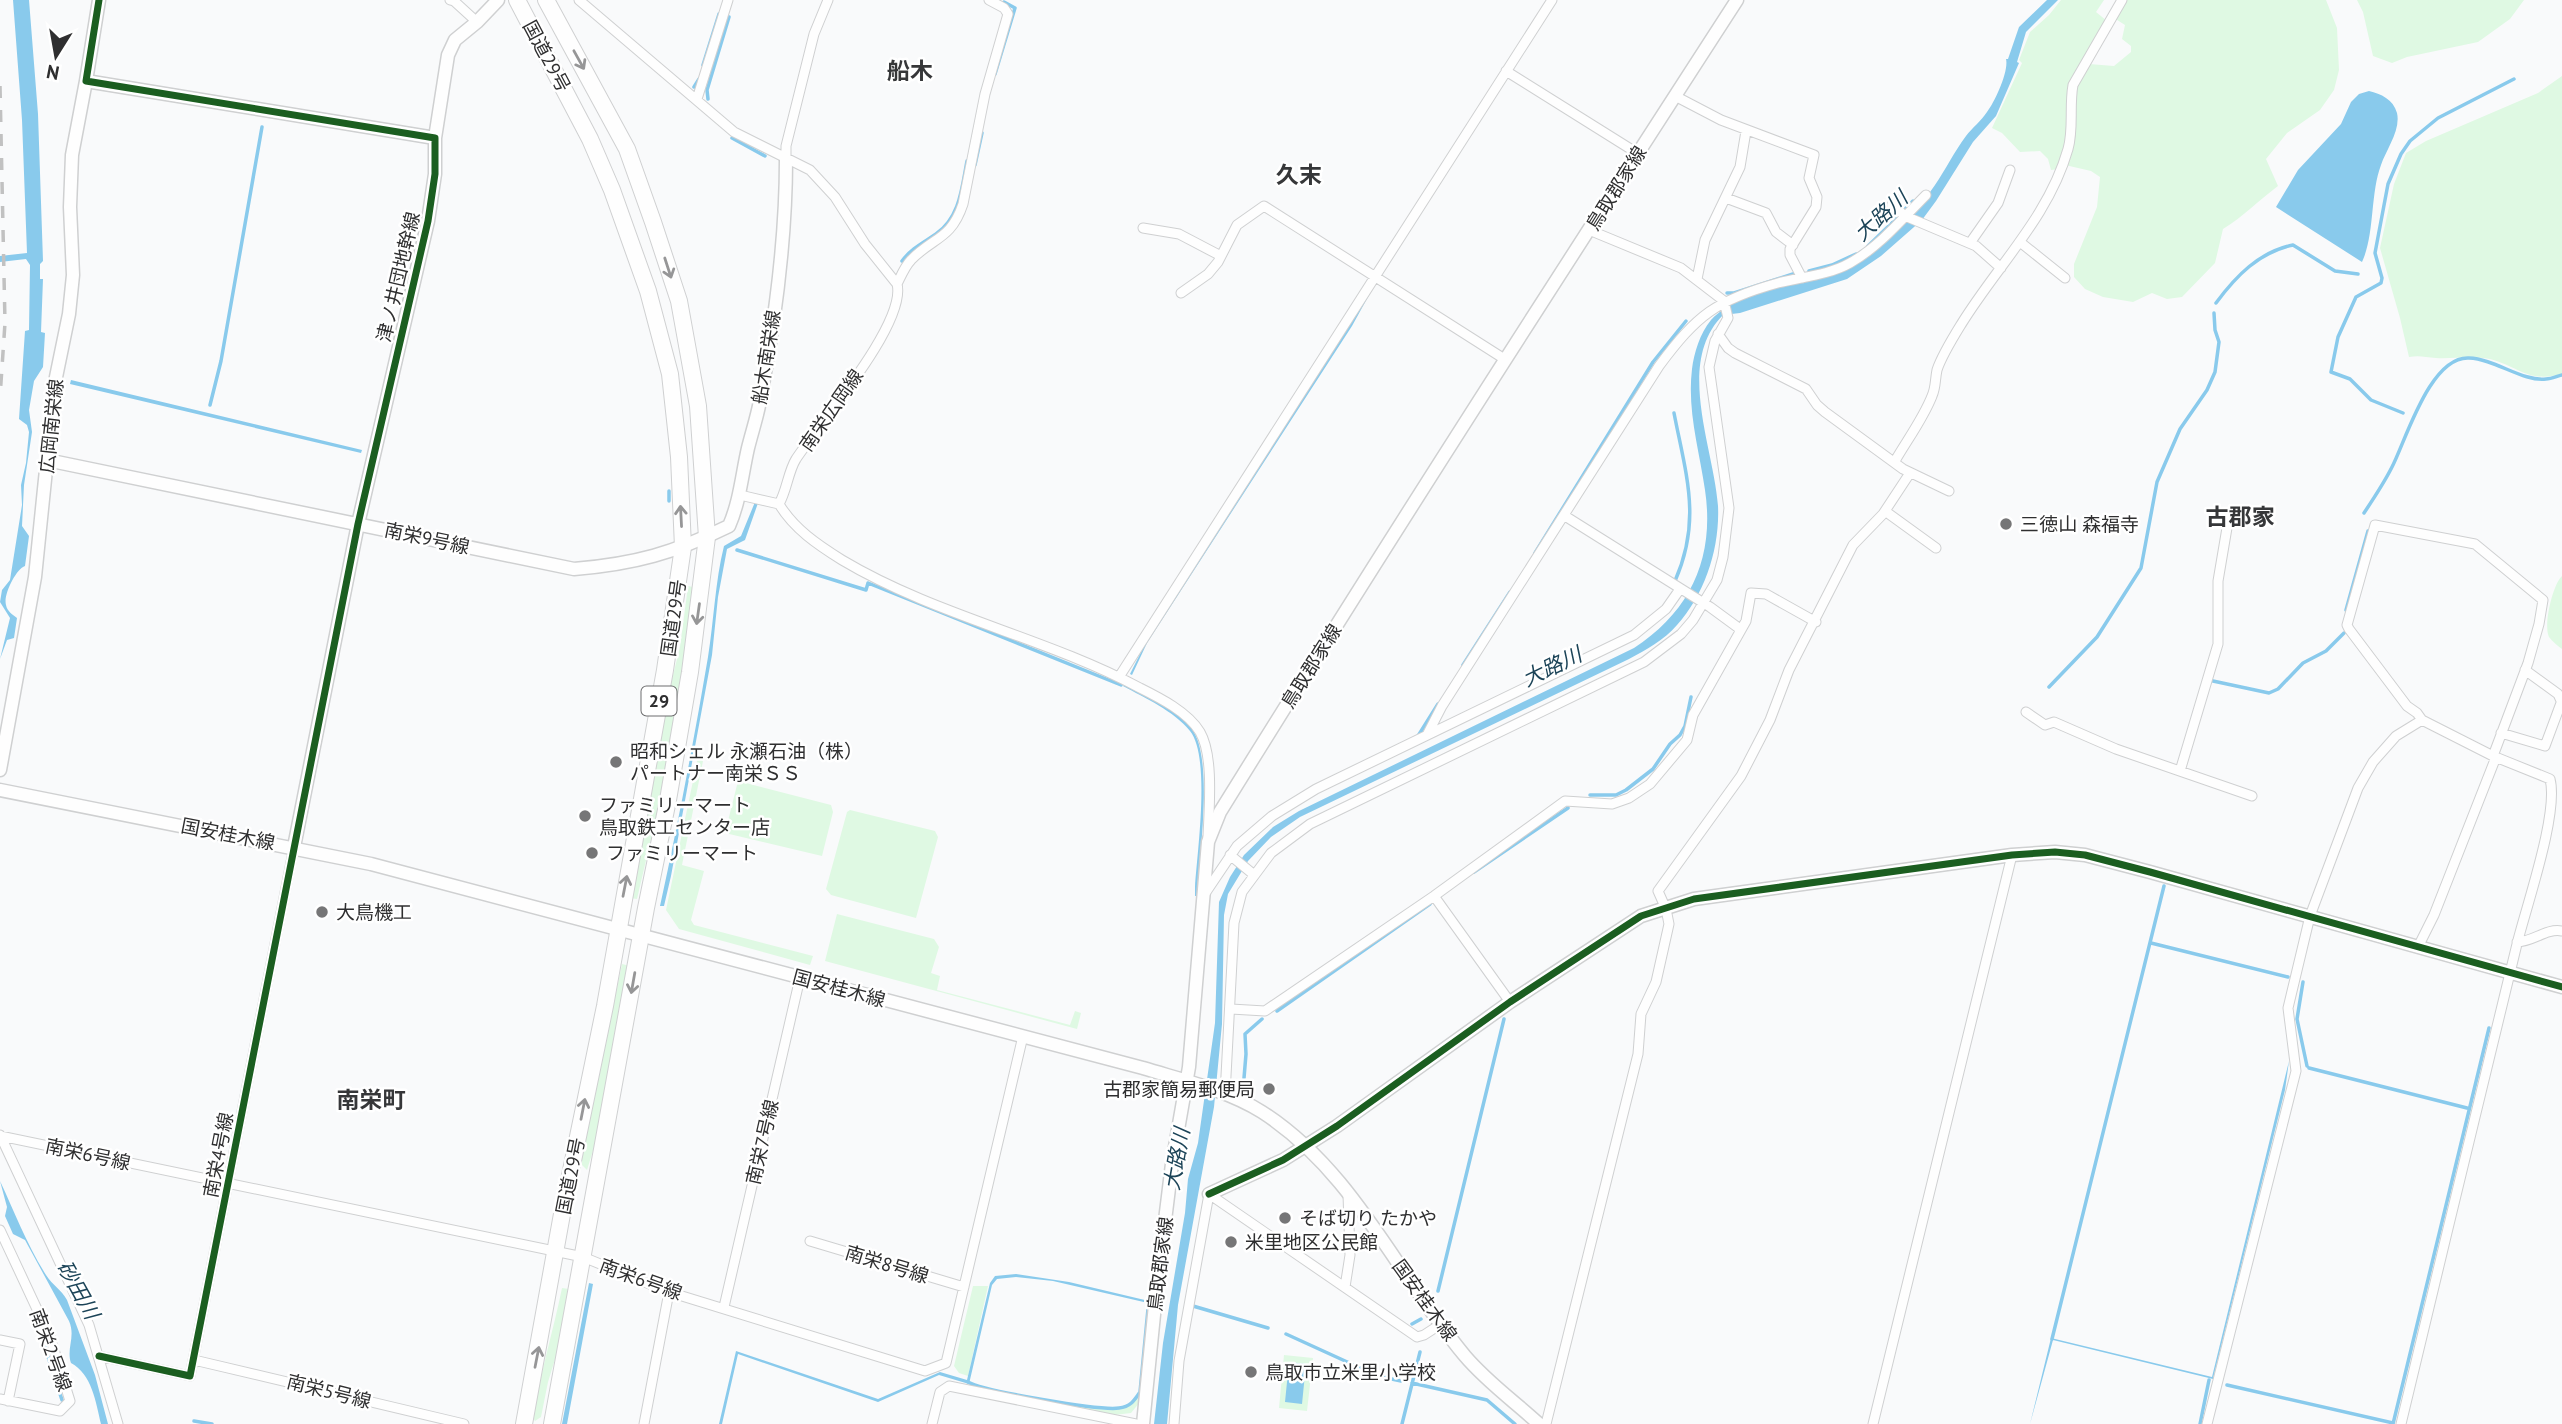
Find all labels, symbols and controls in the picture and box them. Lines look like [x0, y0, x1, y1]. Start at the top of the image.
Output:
street label: 国道29号 [518, 16, 576, 96]
north arrow [21, 21, 91, 91]
one-way arrow [573, 49, 586, 70]
district label: 船木 [887, 56, 933, 85]
text: N [44, 60, 61, 86]
street label: 鳥取郡家線 [1581, 141, 1651, 235]
district label: 久末 [1276, 160, 1322, 189]
water label: 大路川 [1848, 183, 1915, 247]
street label: 津ノ井団地幹線 [371, 209, 425, 345]
one-way arrow [663, 257, 675, 279]
street label: 船木南栄線 [747, 308, 785, 406]
street label: 南栄広岡線 [794, 364, 868, 456]
street label: 広岡南栄線 [34, 377, 68, 475]
district label: 古郡家 [2206, 502, 2275, 531]
one-way arrow [675, 505, 688, 528]
place label: 三徳山 森福寺 [2020, 512, 2139, 536]
marker: 三徳山 森福寺 [1998, 516, 2014, 532]
street label: 南栄9号線 [382, 517, 472, 559]
street label: 国道29号 [656, 578, 690, 658]
one-way arrow [691, 602, 704, 625]
street label: 鳥取郡家線 [1276, 619, 1346, 713]
water label: 大路川 [1518, 640, 1588, 692]
road number: 29 [642, 686, 676, 716]
place label: 昭和シェル 永瀬石油（株） パートナー南栄ＳＳ [630, 739, 863, 785]
marker: 昭和シェル 永瀬石油（株） パートナー南栄ＳＳ [608, 754, 624, 770]
place label: ファミリーマート 鳥取鉄工センター店 [599, 793, 770, 839]
marker: ファミリーマート 鳥取鉄工センター店 [577, 808, 593, 824]
street label: 国安桂木線 [179, 813, 277, 855]
place label: ファミリーマート [606, 841, 758, 865]
marker: ファミリーマート [584, 845, 600, 861]
one-way arrow [619, 875, 632, 898]
place label: 大鳥機工 [336, 900, 412, 924]
marker: 大鳥機工 [314, 904, 330, 920]
street label: 国安桂木線 [790, 964, 888, 1012]
one-way arrow [626, 971, 639, 994]
place label: 古郡家簡易郵便局 [1103, 1077, 1255, 1101]
marker: 古郡家簡易郵便局 [1261, 1081, 1277, 1097]
district label: 南栄町 [337, 1085, 406, 1114]
street label: 南栄7号線 [741, 1097, 783, 1187]
one-way arrow [577, 1098, 590, 1121]
street label: 南栄4号線 [198, 1110, 238, 1200]
water label: 大路川 [1158, 1124, 1196, 1192]
street label: 南栄6号線 [43, 1133, 133, 1175]
street label: 国道29号 [551, 1136, 589, 1216]
place label: そば切り たかや [1299, 1206, 1437, 1230]
marker: そば切り たかや [1277, 1210, 1293, 1226]
street label: 鳥取郡家線 [1142, 1215, 1178, 1313]
place label: 米里地区公民館 [1245, 1230, 1378, 1254]
marker: 米里地区公民館 [1223, 1234, 1239, 1250]
street label: 南栄8号線 [842, 1240, 932, 1288]
street label: 南栄6号線 [596, 1253, 686, 1305]
street label: 国安桂木線 [1387, 1255, 1463, 1345]
water label: 砂田川 [51, 1256, 106, 1326]
street label: 南栄2号線 [25, 1305, 77, 1395]
one-way arrow [530, 1346, 544, 1369]
place label: 鳥取市立米里小学校 [1265, 1360, 1436, 1384]
marker: 鳥取市立米里小学校 [1243, 1364, 1259, 1380]
street label: 南栄5号線 [284, 1369, 374, 1413]

